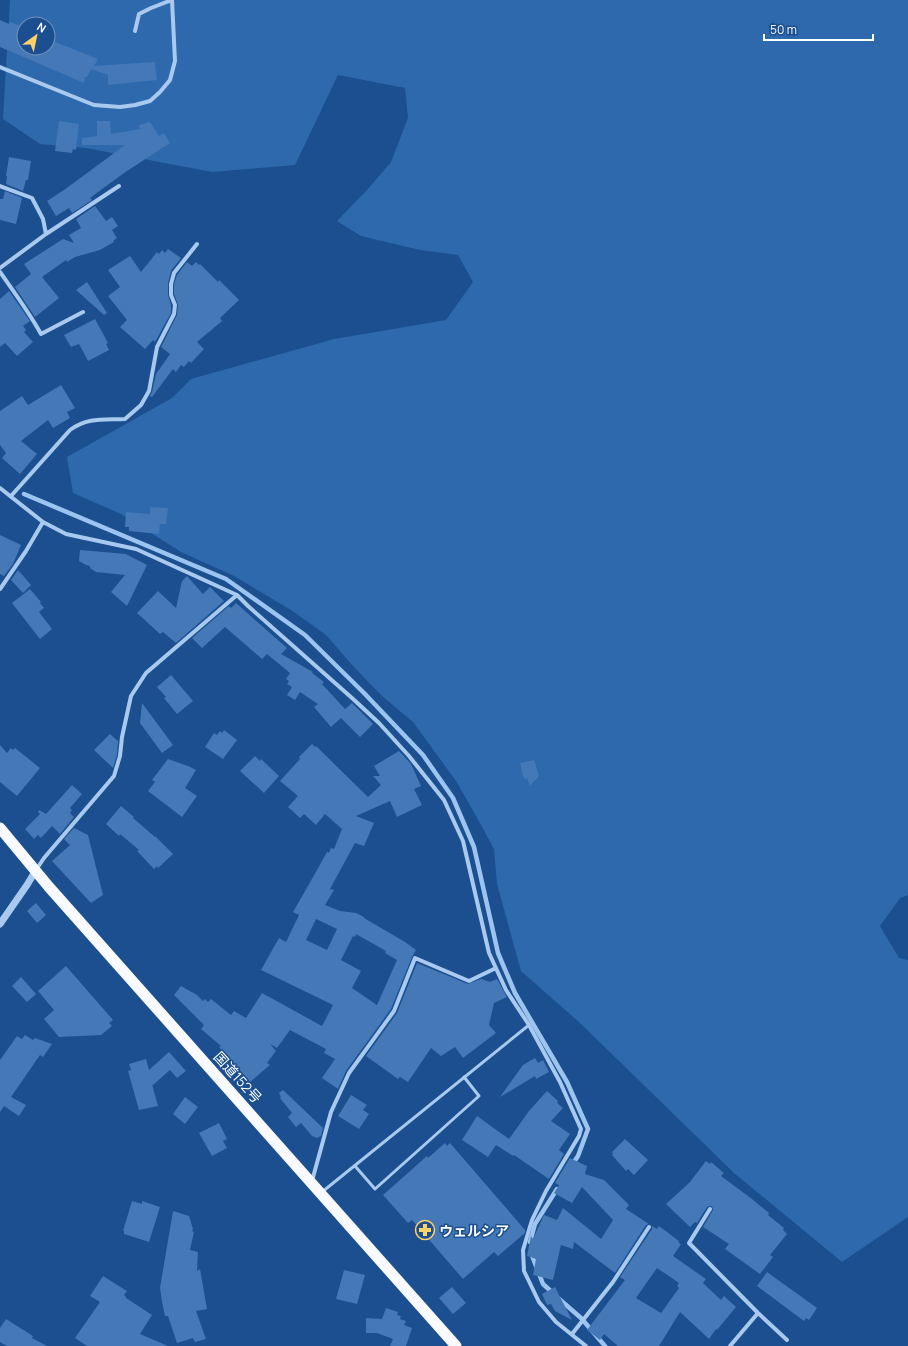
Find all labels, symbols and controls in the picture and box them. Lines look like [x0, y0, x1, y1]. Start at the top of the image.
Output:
north arrow [16, 16, 56, 56]
scale bar [764, 16, 873, 42]
text: N [34, 19, 49, 36]
text: 50 m [770, 21, 797, 38]
street label: 国道152号 [210, 1047, 266, 1107]
pharmacy icon: ウェルシア [414, 1219, 436, 1241]
place label: ウェルシア [439, 1221, 509, 1240]

